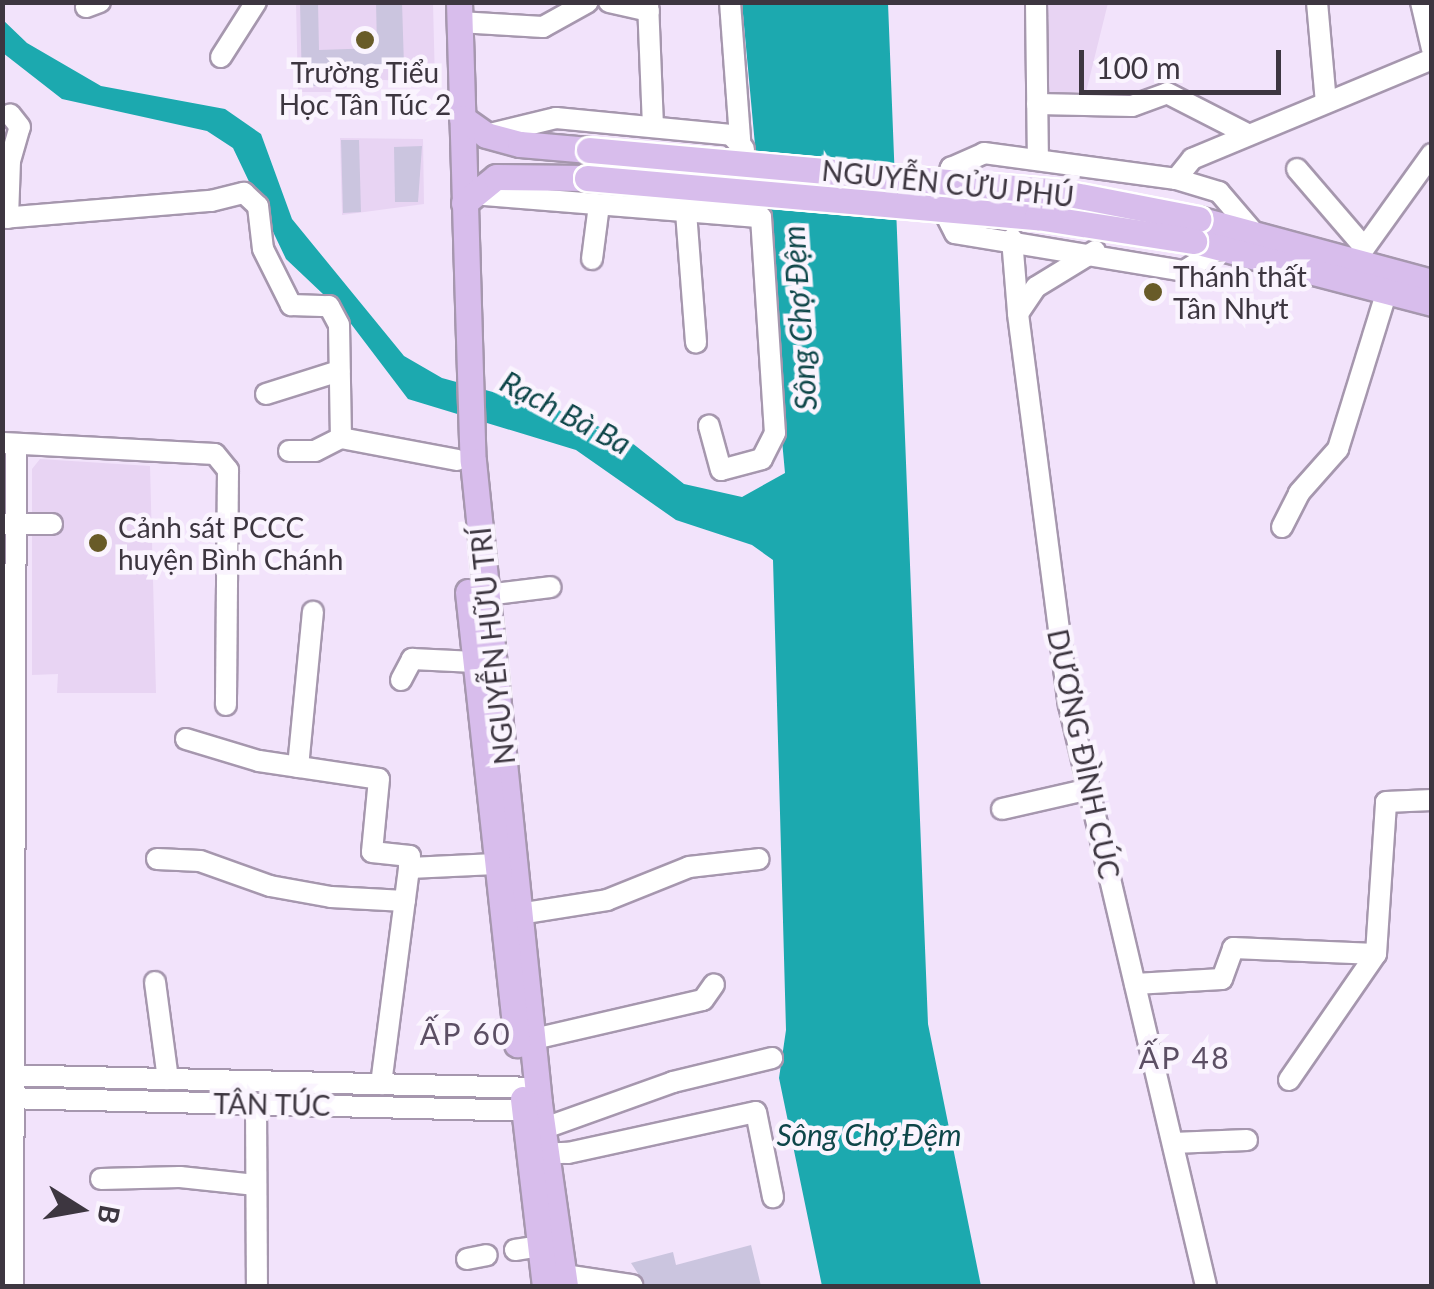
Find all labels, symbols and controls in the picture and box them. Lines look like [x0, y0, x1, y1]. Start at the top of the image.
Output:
marker: Trường Tiểu Học Tân Túc 2 [354, 29, 376, 51]
scale bar [1084, 30, 1286, 92]
text: 100 m [1096, 49, 1181, 85]
place label: Trường Tiểu Học Tân Túc 2 [278, 55, 452, 121]
street label: NGUYỄN CỬU PHÚ [820, 153, 1076, 213]
water label: Sông Chợ Đệm [775, 224, 823, 412]
place label: Thánh thất Tân Nhựt [1173, 259, 1307, 325]
marker: Thánh thất Tân Nhựt [1142, 281, 1164, 303]
water label: Rạch Bà Ba [495, 363, 637, 461]
place label: Cảnh sát PCCC huyện Bình Chánh [118, 510, 343, 576]
street label: NGUYỄN HỮU TRÍ [463, 525, 521, 767]
marker: Cảnh sát PCCC huyện Bình Chánh [87, 532, 109, 554]
street label: DƯƠNG ĐÌNH CÚC [1041, 626, 1127, 882]
district label: ẤP 60 [419, 1015, 513, 1051]
district label: ẤP 48 [1138, 1039, 1232, 1075]
street label: TÂN TÚC [213, 1086, 331, 1122]
water label: Sông Chợ Đệm [776, 1116, 962, 1152]
north arrow [30, 1159, 130, 1259]
text: B [91, 1202, 128, 1227]

